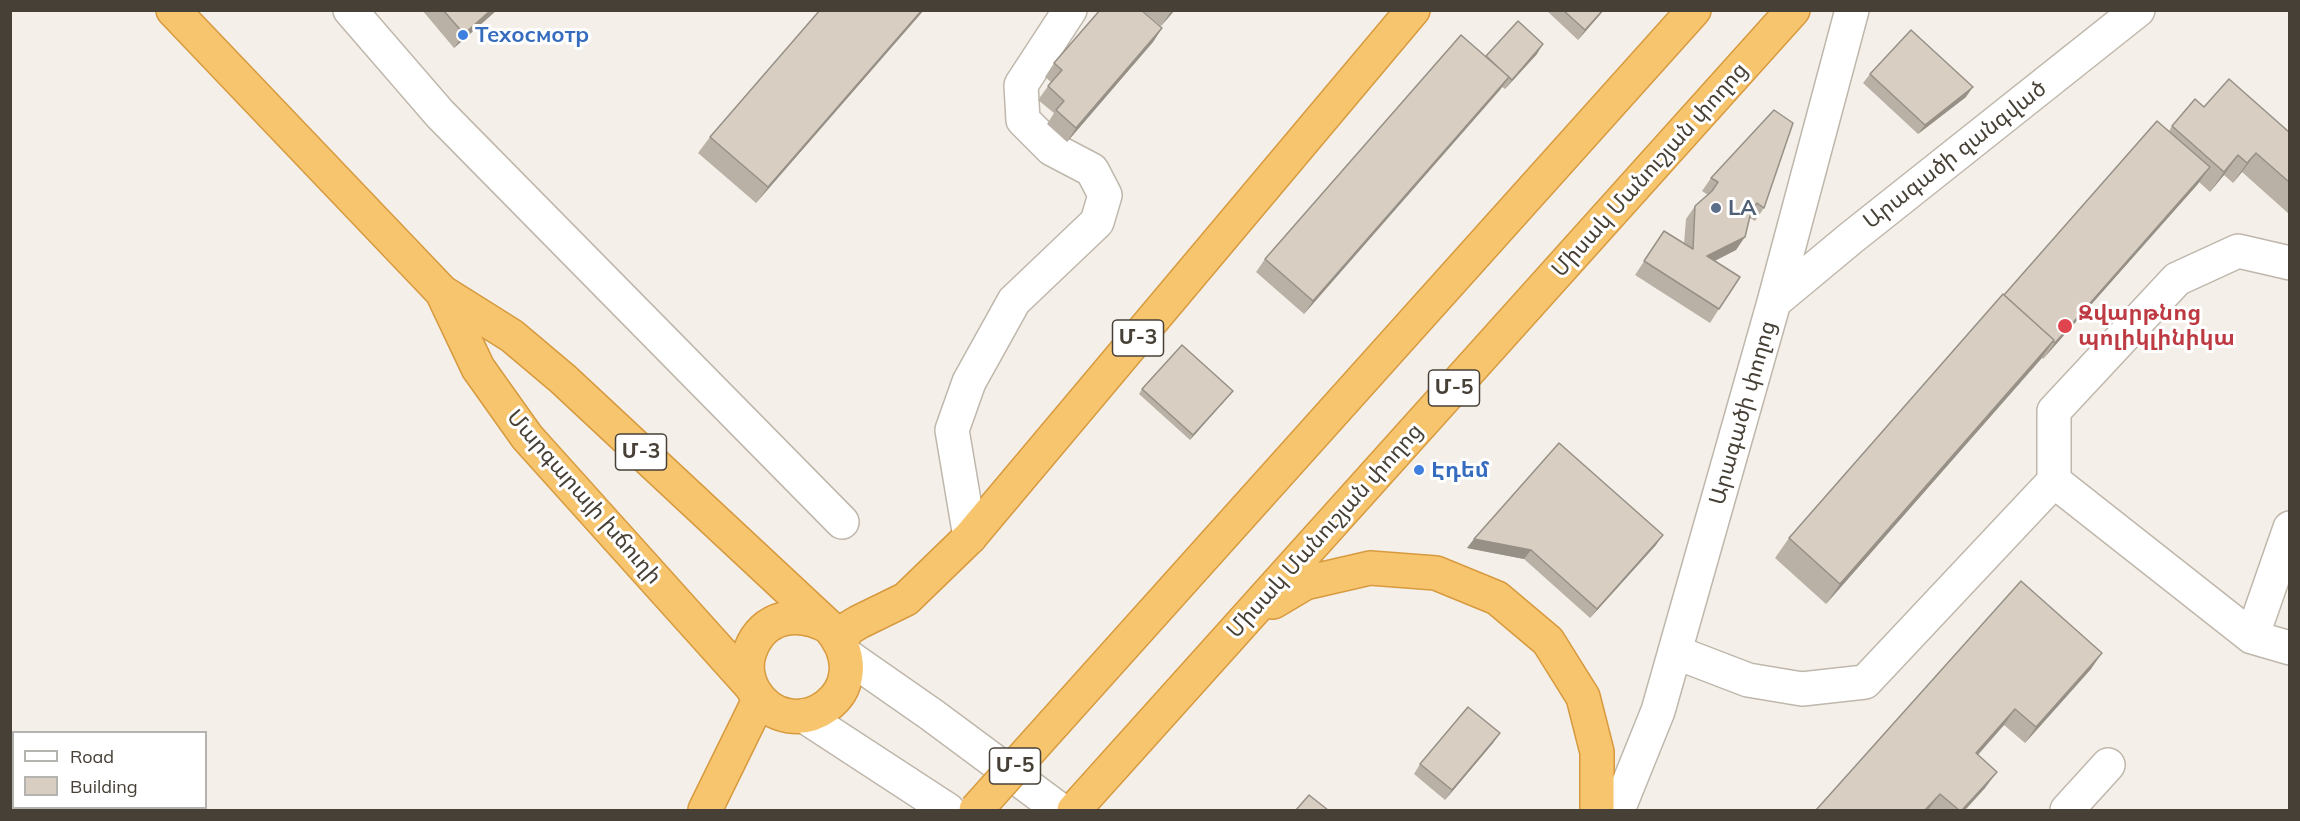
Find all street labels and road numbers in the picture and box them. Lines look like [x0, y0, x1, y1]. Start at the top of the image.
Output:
street label: Միսակ Մանուշյան փողոց [1547, 57, 1753, 283]
street label: Արագածի զանգված [1858, 75, 2052, 235]
street label: Արագածի փողոց [1704, 318, 1782, 508]
road number: Մ-3 [1112, 320, 1164, 356]
road number: Մ-5 [1428, 370, 1480, 406]
street label: Մարգարայի խճուղի [501, 404, 667, 590]
street label: Միսակ Մանուշյան փողոց [1222, 418, 1428, 644]
road number: Մ-3 [616, 434, 666, 470]
road number: Մ-5 [990, 748, 1040, 784]

